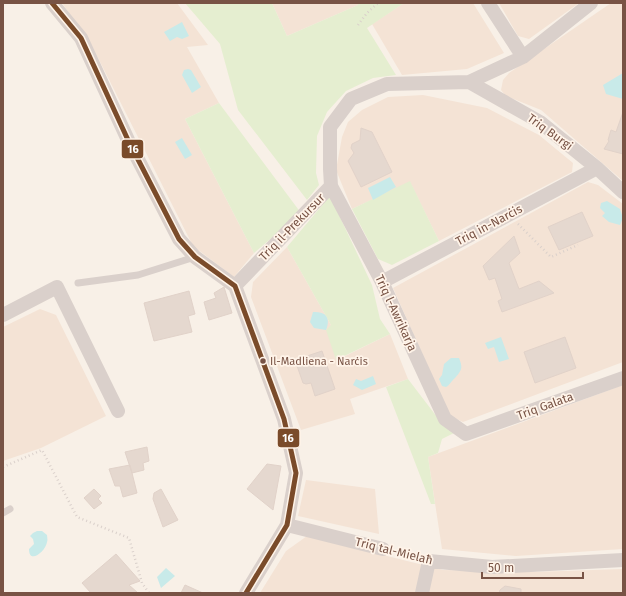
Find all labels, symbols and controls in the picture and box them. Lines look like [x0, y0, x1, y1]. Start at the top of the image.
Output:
street label: Triq Burgi [525, 111, 575, 153]
line badge: 16 [121, 139, 144, 159]
text: 16 [127, 143, 139, 156]
street label: Triq il-Prekursur [256, 190, 328, 264]
street label: Triq in-Narċis [453, 201, 525, 248]
street label: Triq l-Awrikarja [372, 273, 420, 353]
place label: Il-Madliena - Narċis [270, 355, 368, 368]
marker: Il-Madliena - Narċis [258, 356, 268, 366]
street label: Triq Galata [515, 389, 575, 423]
line badge: 16 [277, 428, 300, 448]
text: 16 [282, 432, 294, 445]
street label: Triq tal-Mielaħ [354, 535, 434, 567]
scale bar [482, 554, 583, 580]
text: 50 m [488, 561, 514, 575]

